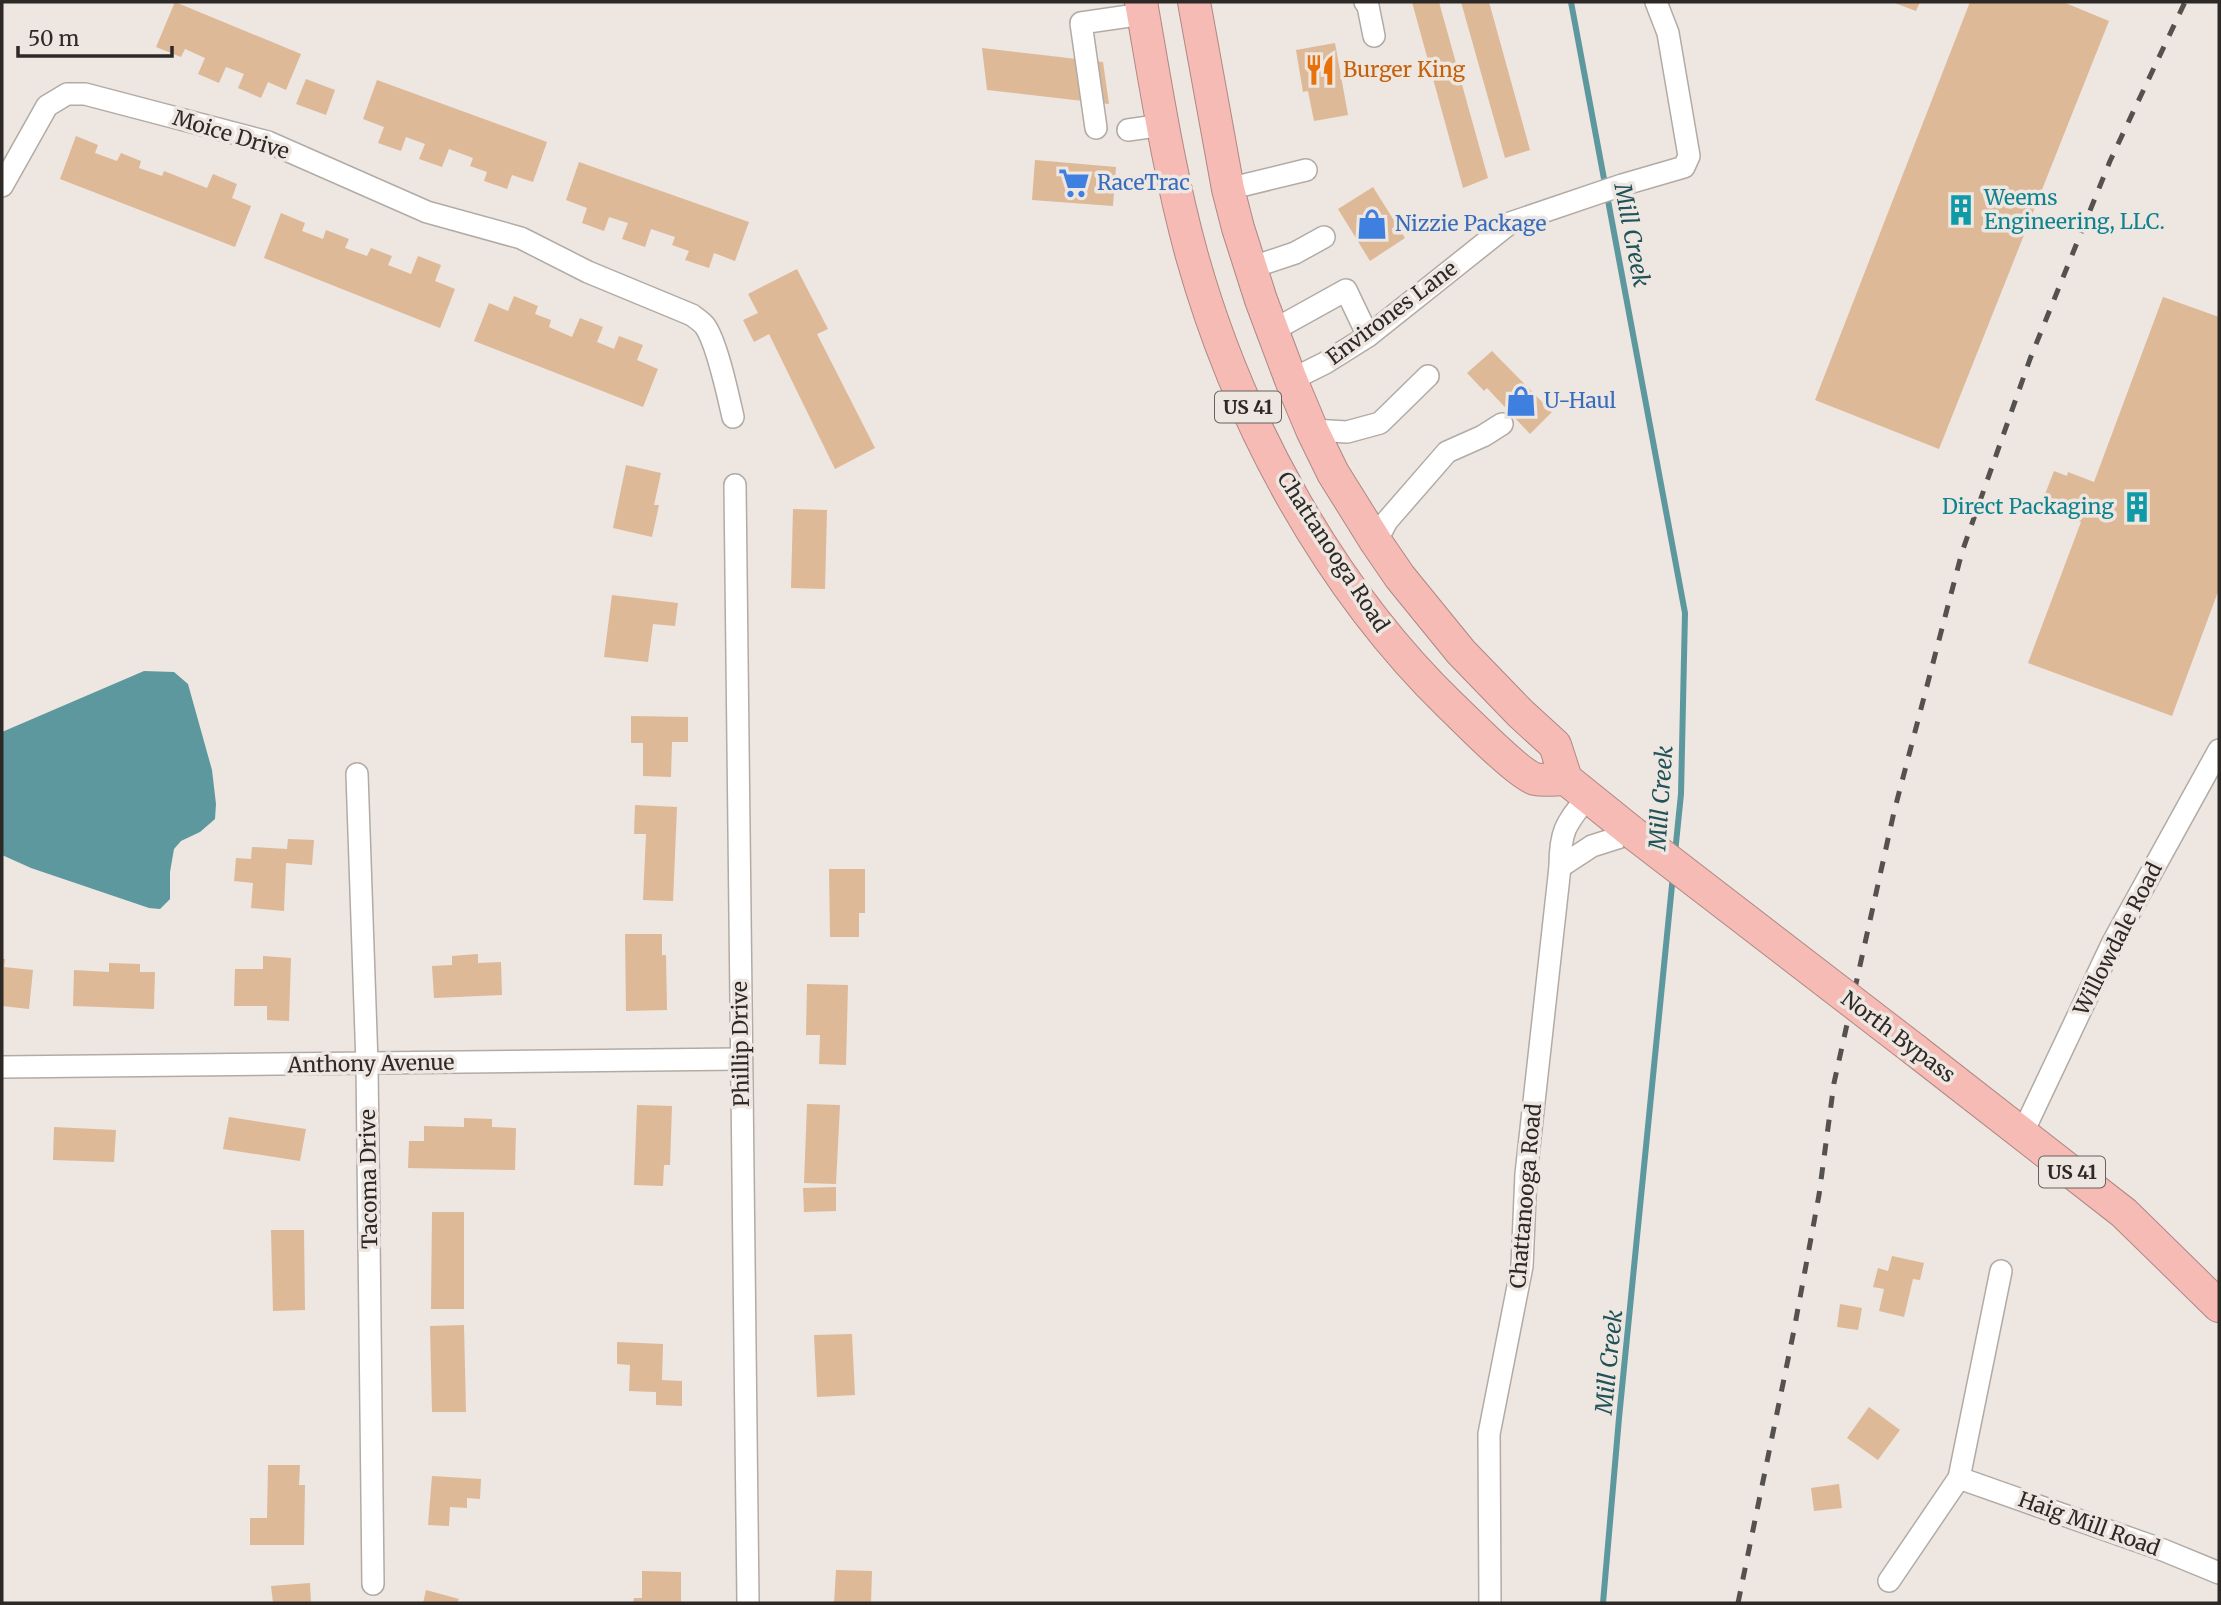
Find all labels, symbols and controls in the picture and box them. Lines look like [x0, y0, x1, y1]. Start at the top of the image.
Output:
scale bar [18, 14, 172, 58]
text: 50 m [28, 25, 79, 52]
restaurant icon: Burger King [1303, 53, 1337, 87]
place label: Burger King [1343, 56, 1466, 83]
street label: Moice Drive [170, 104, 293, 165]
supermarket icon: RaceTrac [1057, 166, 1091, 200]
place label: RaceTrac [1097, 169, 1190, 196]
water label: Mill Creek [1608, 180, 1657, 290]
place label: Weems Engineering, LLC. [1983, 184, 2165, 235]
building icon: Weems Engineering, LLC. [1944, 193, 1978, 227]
shop icon: Nizzie Package [1355, 207, 1389, 241]
place label: Nizzie Package [1395, 210, 1546, 237]
street label: Environes Lane [1321, 255, 1462, 371]
shop icon: U-Haul [1504, 384, 1538, 418]
place label: U-Haul [1544, 387, 1617, 414]
road number: US 41 [1215, 392, 1281, 422]
street label: Chattanooga Road [1272, 467, 1395, 637]
building icon: Direct Packaging [2120, 490, 2154, 524]
place label: Direct Packaging [1942, 493, 2114, 520]
water label: Mill Creek [1642, 744, 1679, 852]
street label: Willowdale Road [2067, 857, 2168, 1021]
street label: Phillip Drive [726, 981, 755, 1107]
street label: North Bypass [1836, 985, 1961, 1088]
street label: Anthony Avenue [286, 1049, 455, 1078]
street label: Chattanooga Road [1504, 1102, 1547, 1290]
street label: Tacoma Drive [354, 1109, 383, 1249]
road number: US 41 [2039, 1156, 2105, 1188]
water label: Mill Creek [1588, 1308, 1628, 1417]
street label: Haig Mill Road [2015, 1485, 2164, 1562]

